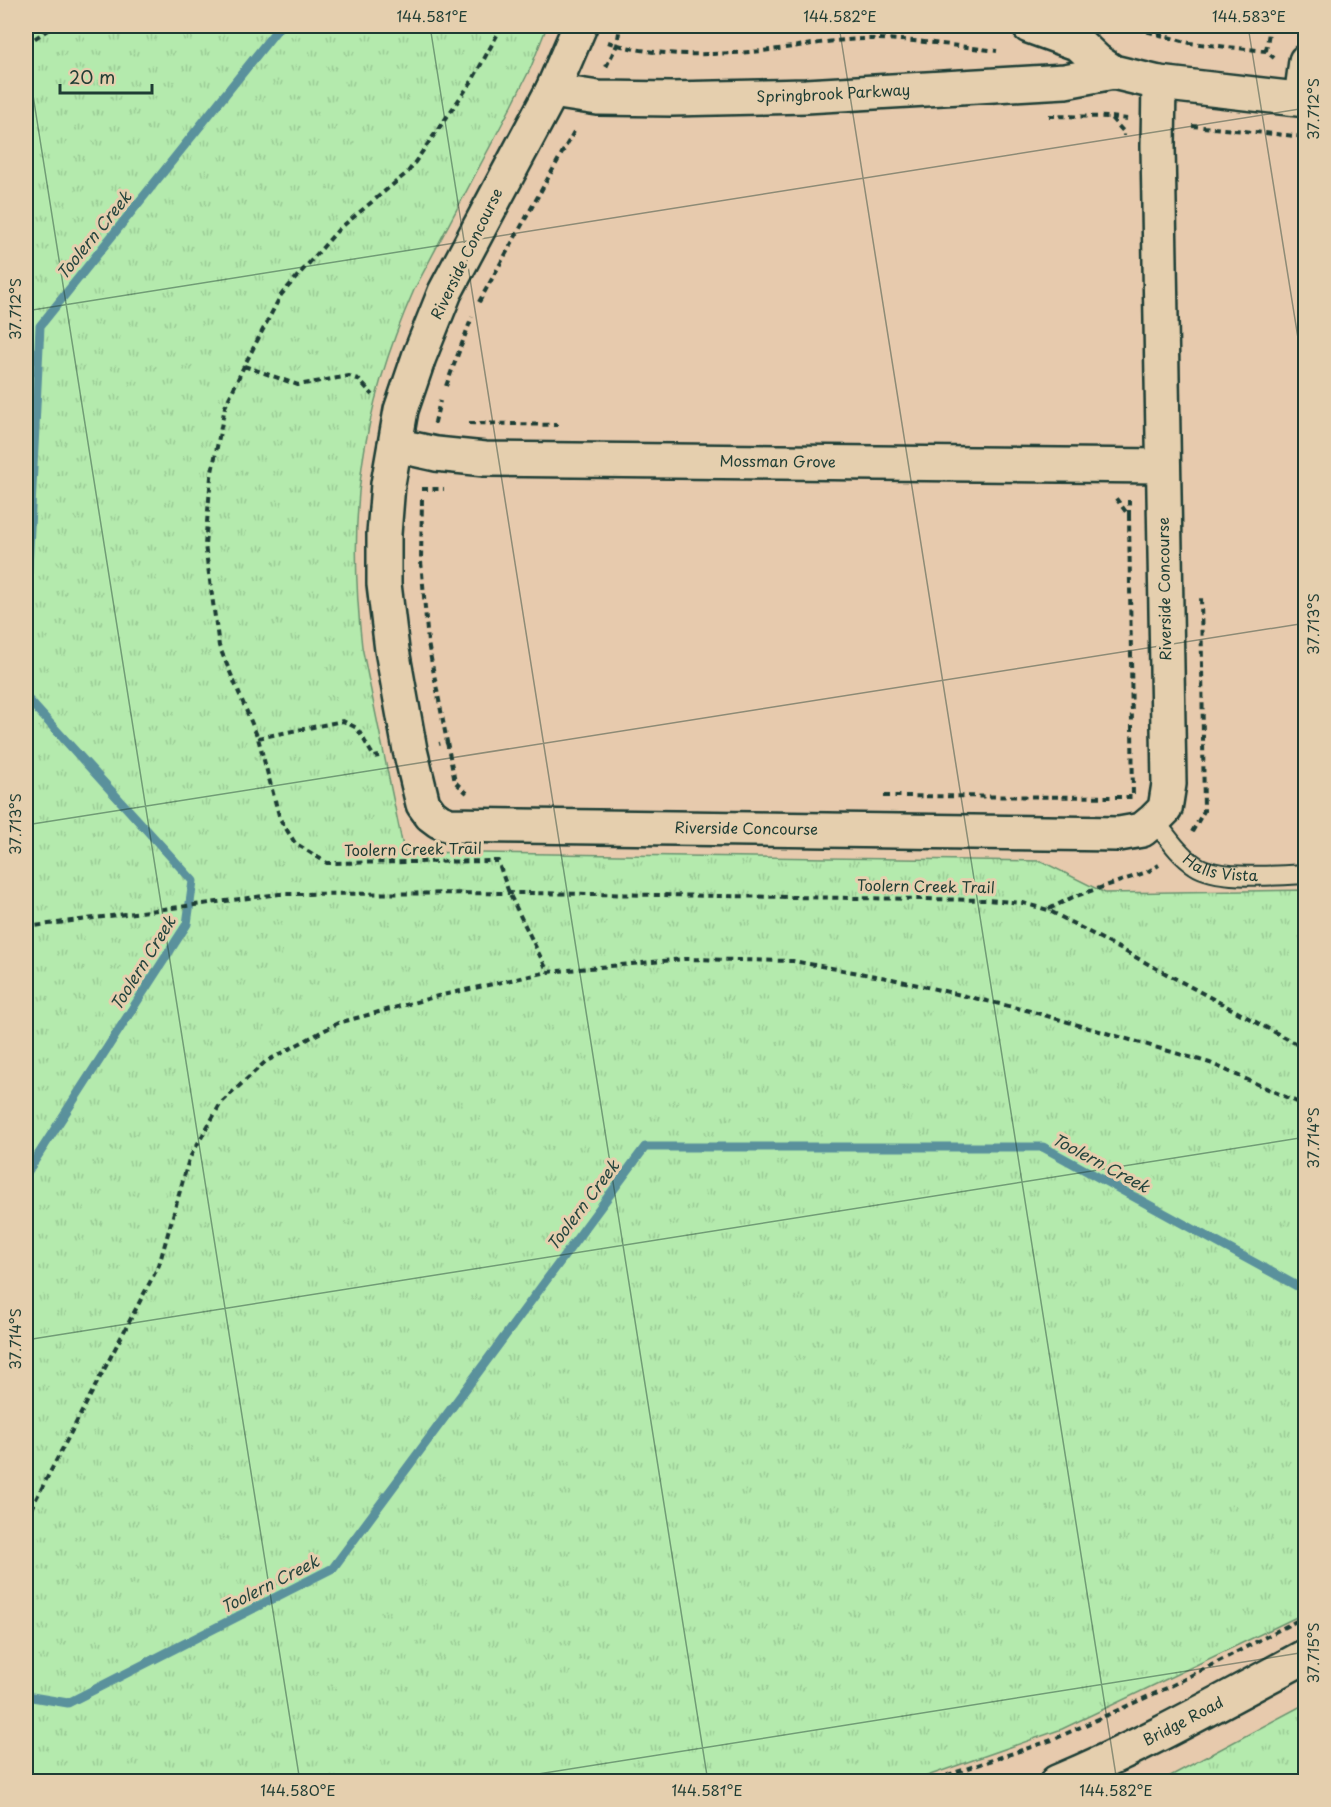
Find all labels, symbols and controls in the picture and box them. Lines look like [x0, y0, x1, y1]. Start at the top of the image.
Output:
text: 144.581°E [396, 4, 468, 27]
text: 144.582°E [803, 4, 877, 27]
text: 144.583°E [1212, 4, 1286, 27]
scale bar [60, 57, 152, 95]
text: 20 m [69, 63, 115, 90]
street label: Springbrook Parkway [756, 77, 911, 107]
text: 37.712°S [1301, 78, 1324, 140]
water label: Toolern Creek [50, 184, 137, 284]
street label: Riverside Concourse [424, 184, 508, 323]
text: 37.712°S [3, 278, 26, 340]
street label: Mossman Grove [720, 448, 836, 473]
street label: Riverside Concourse [1151, 517, 1176, 661]
text: 37.713°S [1301, 593, 1324, 655]
text: 37.713°S [3, 793, 26, 855]
street label: Riverside Concourse [674, 815, 818, 840]
street label: Toolern Creek Trail [344, 836, 482, 861]
street label: Halls Vista [1178, 847, 1259, 886]
street label: Toolern Creek Trail [857, 873, 995, 898]
water label: Toolern Creek [104, 910, 181, 1014]
text: 37.714°S [1301, 1107, 1324, 1169]
water label: Toolern Creek [1049, 1126, 1156, 1198]
water label: Toolern Creek [540, 1153, 625, 1254]
text: 37.714°S [3, 1308, 26, 1370]
water label: Toolern Creek [216, 1548, 324, 1618]
text: 37.715°S [1301, 1622, 1324, 1684]
street label: Bridge Road [1138, 1690, 1227, 1751]
text: 144.580°E [260, 1778, 336, 1801]
text: 144.581°E [671, 1778, 743, 1801]
text: 144.582°E [1079, 1778, 1153, 1801]

